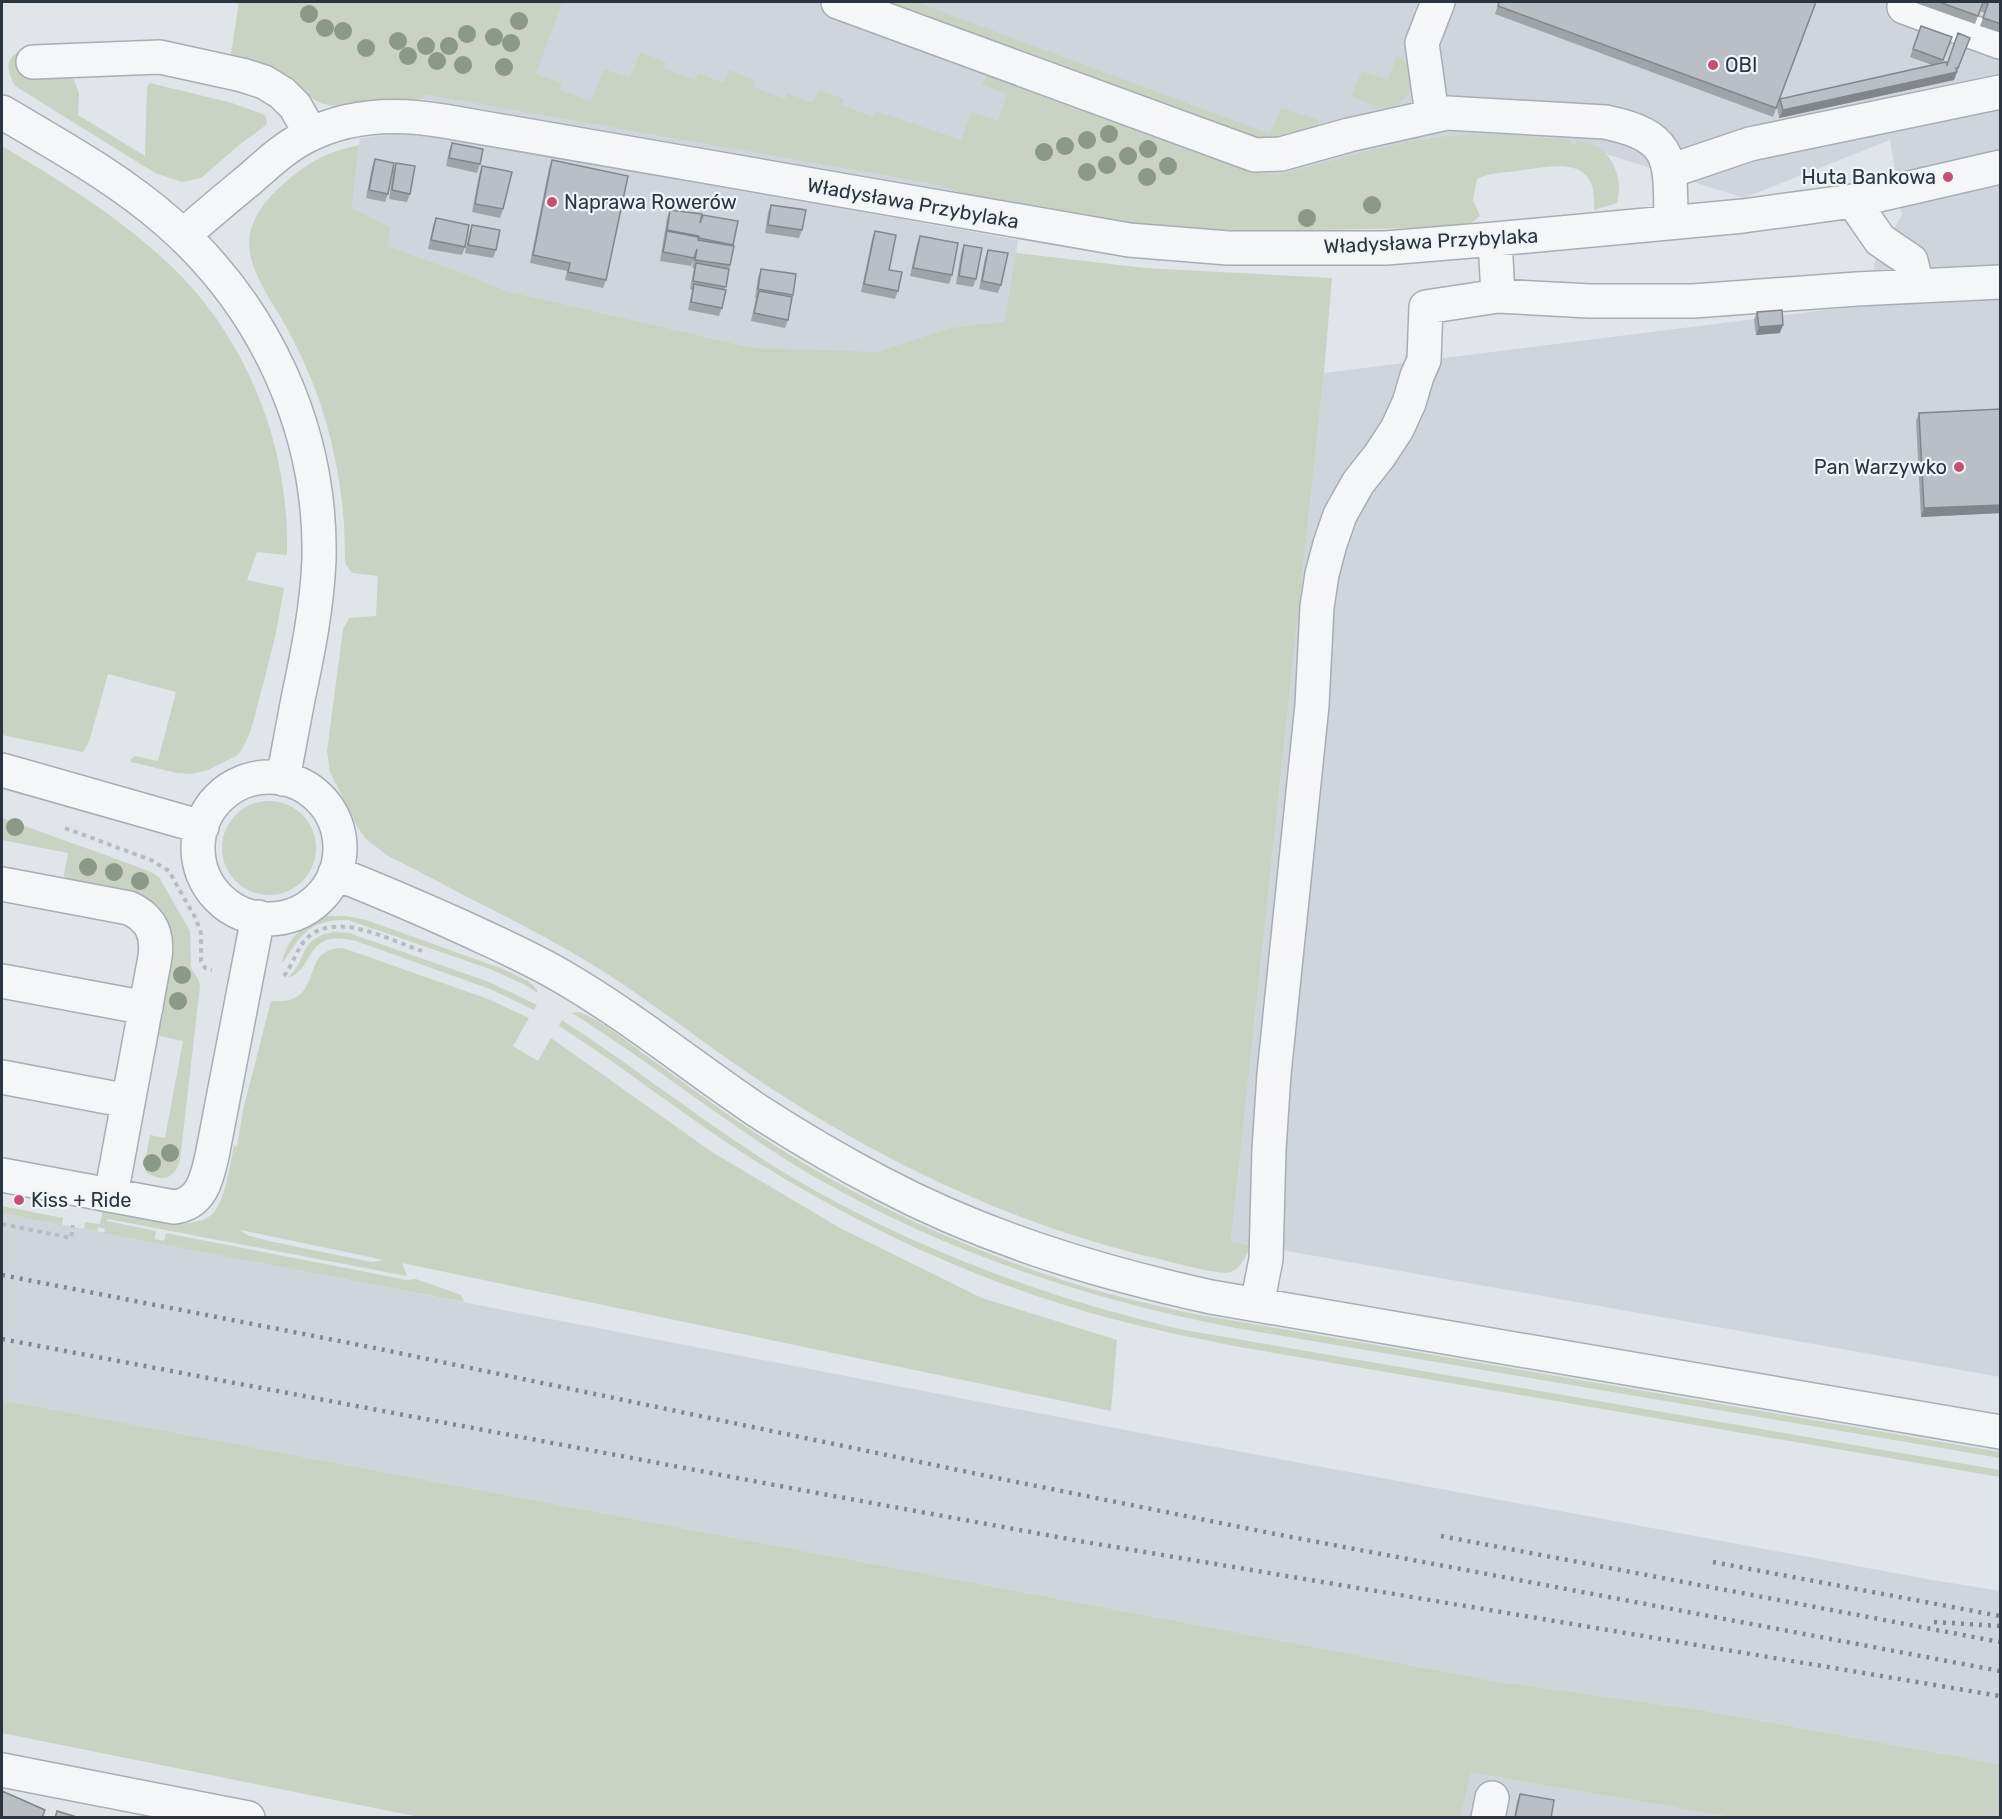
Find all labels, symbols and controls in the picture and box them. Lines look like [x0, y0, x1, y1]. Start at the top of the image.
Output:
place label: OBI [1725, 53, 1757, 77]
marker: OBI [1706, 58, 1720, 72]
place label: Huta Bankowa [1802, 165, 1936, 189]
marker: Huta Bankowa [1941, 170, 1955, 184]
street label: Władysława Przybylaka [805, 173, 1021, 233]
place label: Naprawa Rowerów [564, 190, 737, 214]
marker: Naprawa Rowerów [545, 195, 559, 209]
street label: Władysława Przybylaka [1323, 223, 1539, 259]
place label: Pan Warzywko [1814, 455, 1947, 479]
marker: Pan Warzywko [1952, 460, 1966, 474]
place label: Kiss + Ride [31, 1188, 132, 1212]
marker: Kiss + Ride [12, 1193, 26, 1207]

